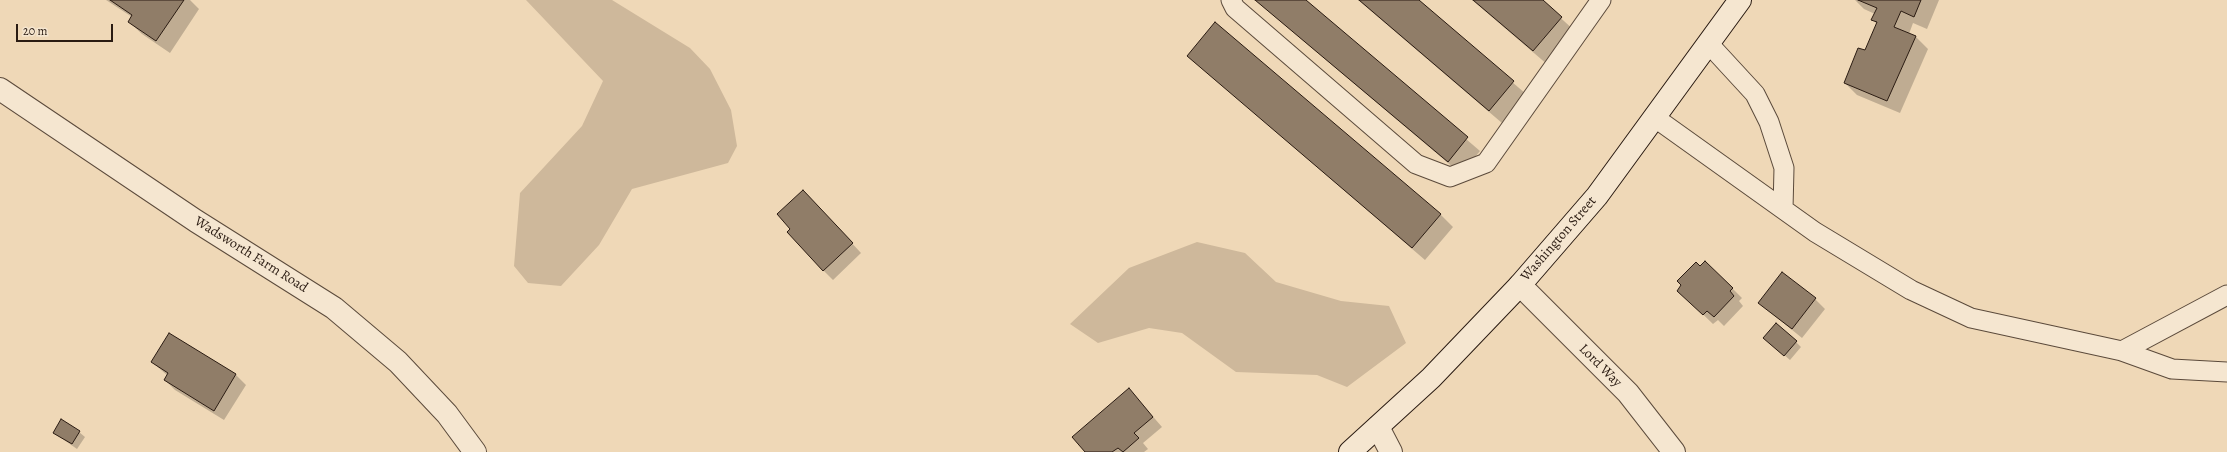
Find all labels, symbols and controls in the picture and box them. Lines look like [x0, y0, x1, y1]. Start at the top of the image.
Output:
scale bar [18, 16, 115, 42]
text: 20 m [23, 23, 47, 39]
street label: Washington Street [1518, 193, 1600, 285]
street label: Wadsworth Farm Road [191, 213, 311, 297]
street label: Lord Way [1575, 341, 1625, 391]

